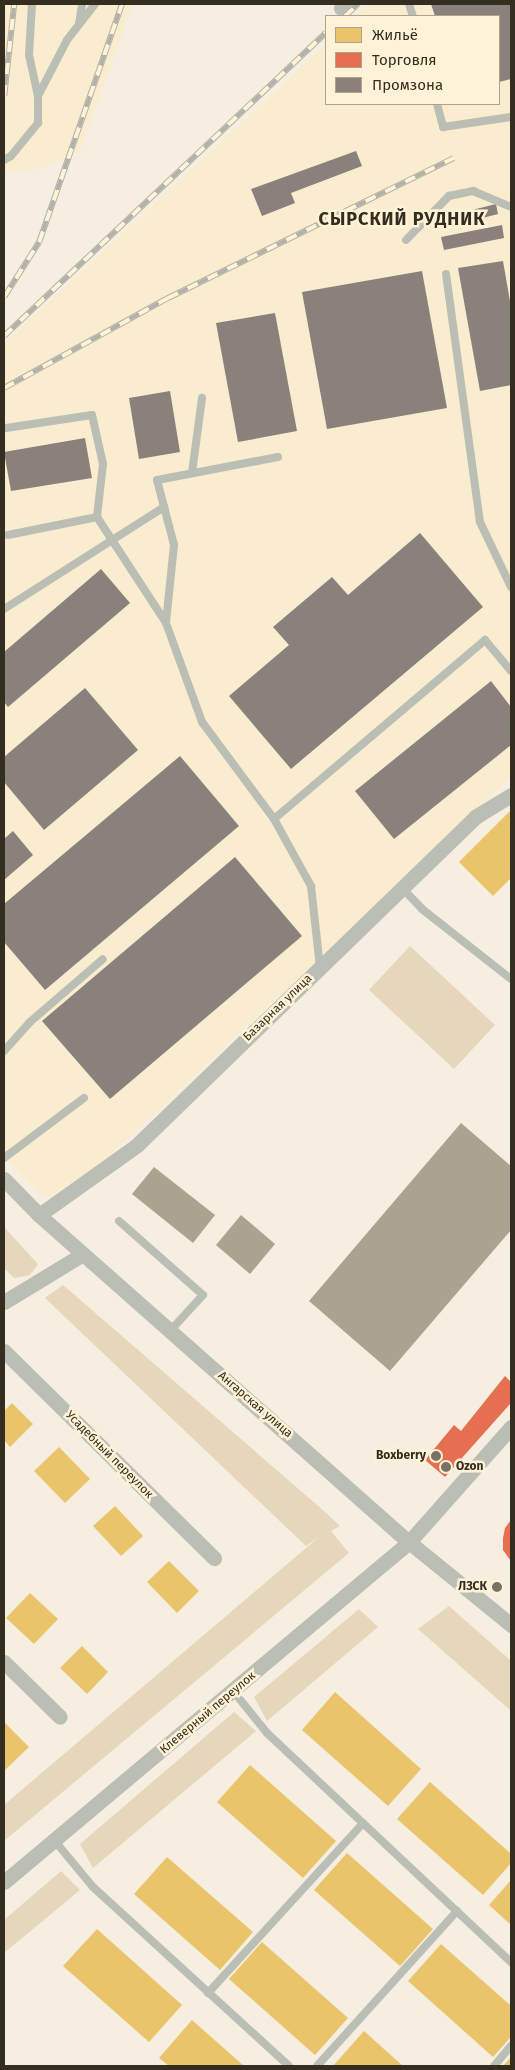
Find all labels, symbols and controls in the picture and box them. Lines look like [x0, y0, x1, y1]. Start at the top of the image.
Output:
legend [325, 15, 500, 105]
text: Жильё [372, 26, 418, 44]
text: Торговля [372, 51, 437, 69]
text: Промзона [372, 76, 443, 94]
district label: СЫРСКИЙ РУДНИК [317, 208, 487, 230]
street label: Базарная улица [241, 972, 315, 1044]
street label: Ангарская улица [215, 1369, 295, 1441]
street label: Усадебный переулок [62, 1408, 156, 1502]
place label: Boxberry [376, 1449, 426, 1463]
marker: Boxberry [430, 1450, 442, 1462]
place label: Ozon [456, 1460, 484, 1474]
marker: Ozon [440, 1461, 452, 1473]
place label: ЛЗСК [458, 1580, 487, 1594]
marker: ЛЗСК [491, 1581, 503, 1593]
street label: Клеверный переулок [157, 1669, 259, 1757]

